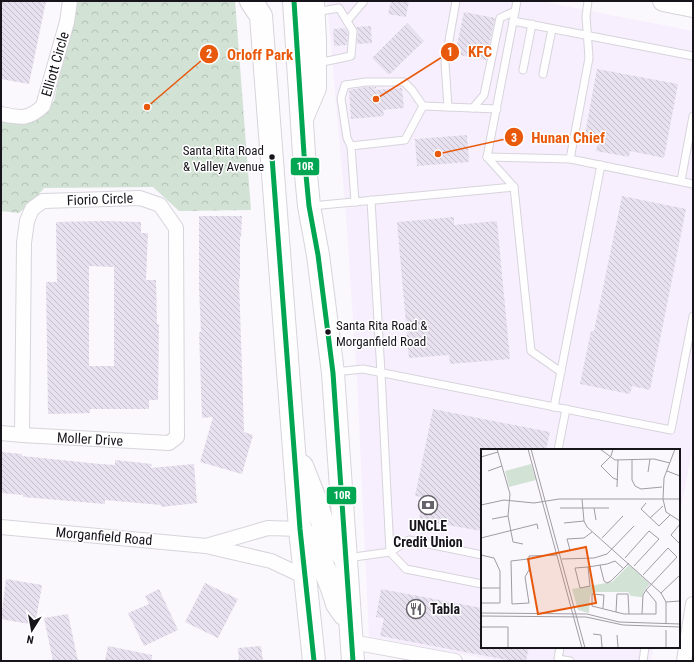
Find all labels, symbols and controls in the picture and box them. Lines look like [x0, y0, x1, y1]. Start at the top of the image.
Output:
street label: Elliott Circle [38, 29, 72, 98]
callout: KFC [440, 38, 500, 65]
callout: Orloff Park [199, 41, 301, 68]
text: KFC [468, 43, 492, 61]
text: 1 [447, 45, 453, 59]
text: Orloff Park [227, 46, 294, 64]
text: 2 [206, 47, 212, 61]
callout: Hunan Chief [504, 124, 613, 151]
text: Hunan Chief [531, 129, 605, 147]
text: 3 [511, 131, 517, 145]
place label: Santa Rita Road & Valley Avenue [183, 143, 264, 174]
marker: Santa Rita Road & Valley Avenue [267, 152, 277, 162]
line badge: 10R [290, 157, 320, 176]
text: 10R [296, 160, 314, 173]
street label: Fiorio Circle [67, 190, 134, 208]
place label: Santa Rita Road & Morganfield Road [336, 318, 427, 349]
marker: Santa Rita Road & Morganfield Road [323, 327, 333, 337]
street label: Moller Drive [57, 429, 124, 449]
inset map [481, 449, 680, 648]
line badge: 10R [326, 486, 357, 505]
text: 10R [333, 489, 351, 502]
bank icon: UNCLE Credit Union [417, 494, 439, 516]
place label: UNCLE Credit Union [393, 518, 463, 550]
street label: Morganfield Road [55, 524, 153, 548]
restaurant icon: Tabla [405, 598, 427, 620]
place label: Tabla [430, 601, 461, 617]
north arrow [12, 610, 52, 650]
text: N [25, 632, 35, 646]

